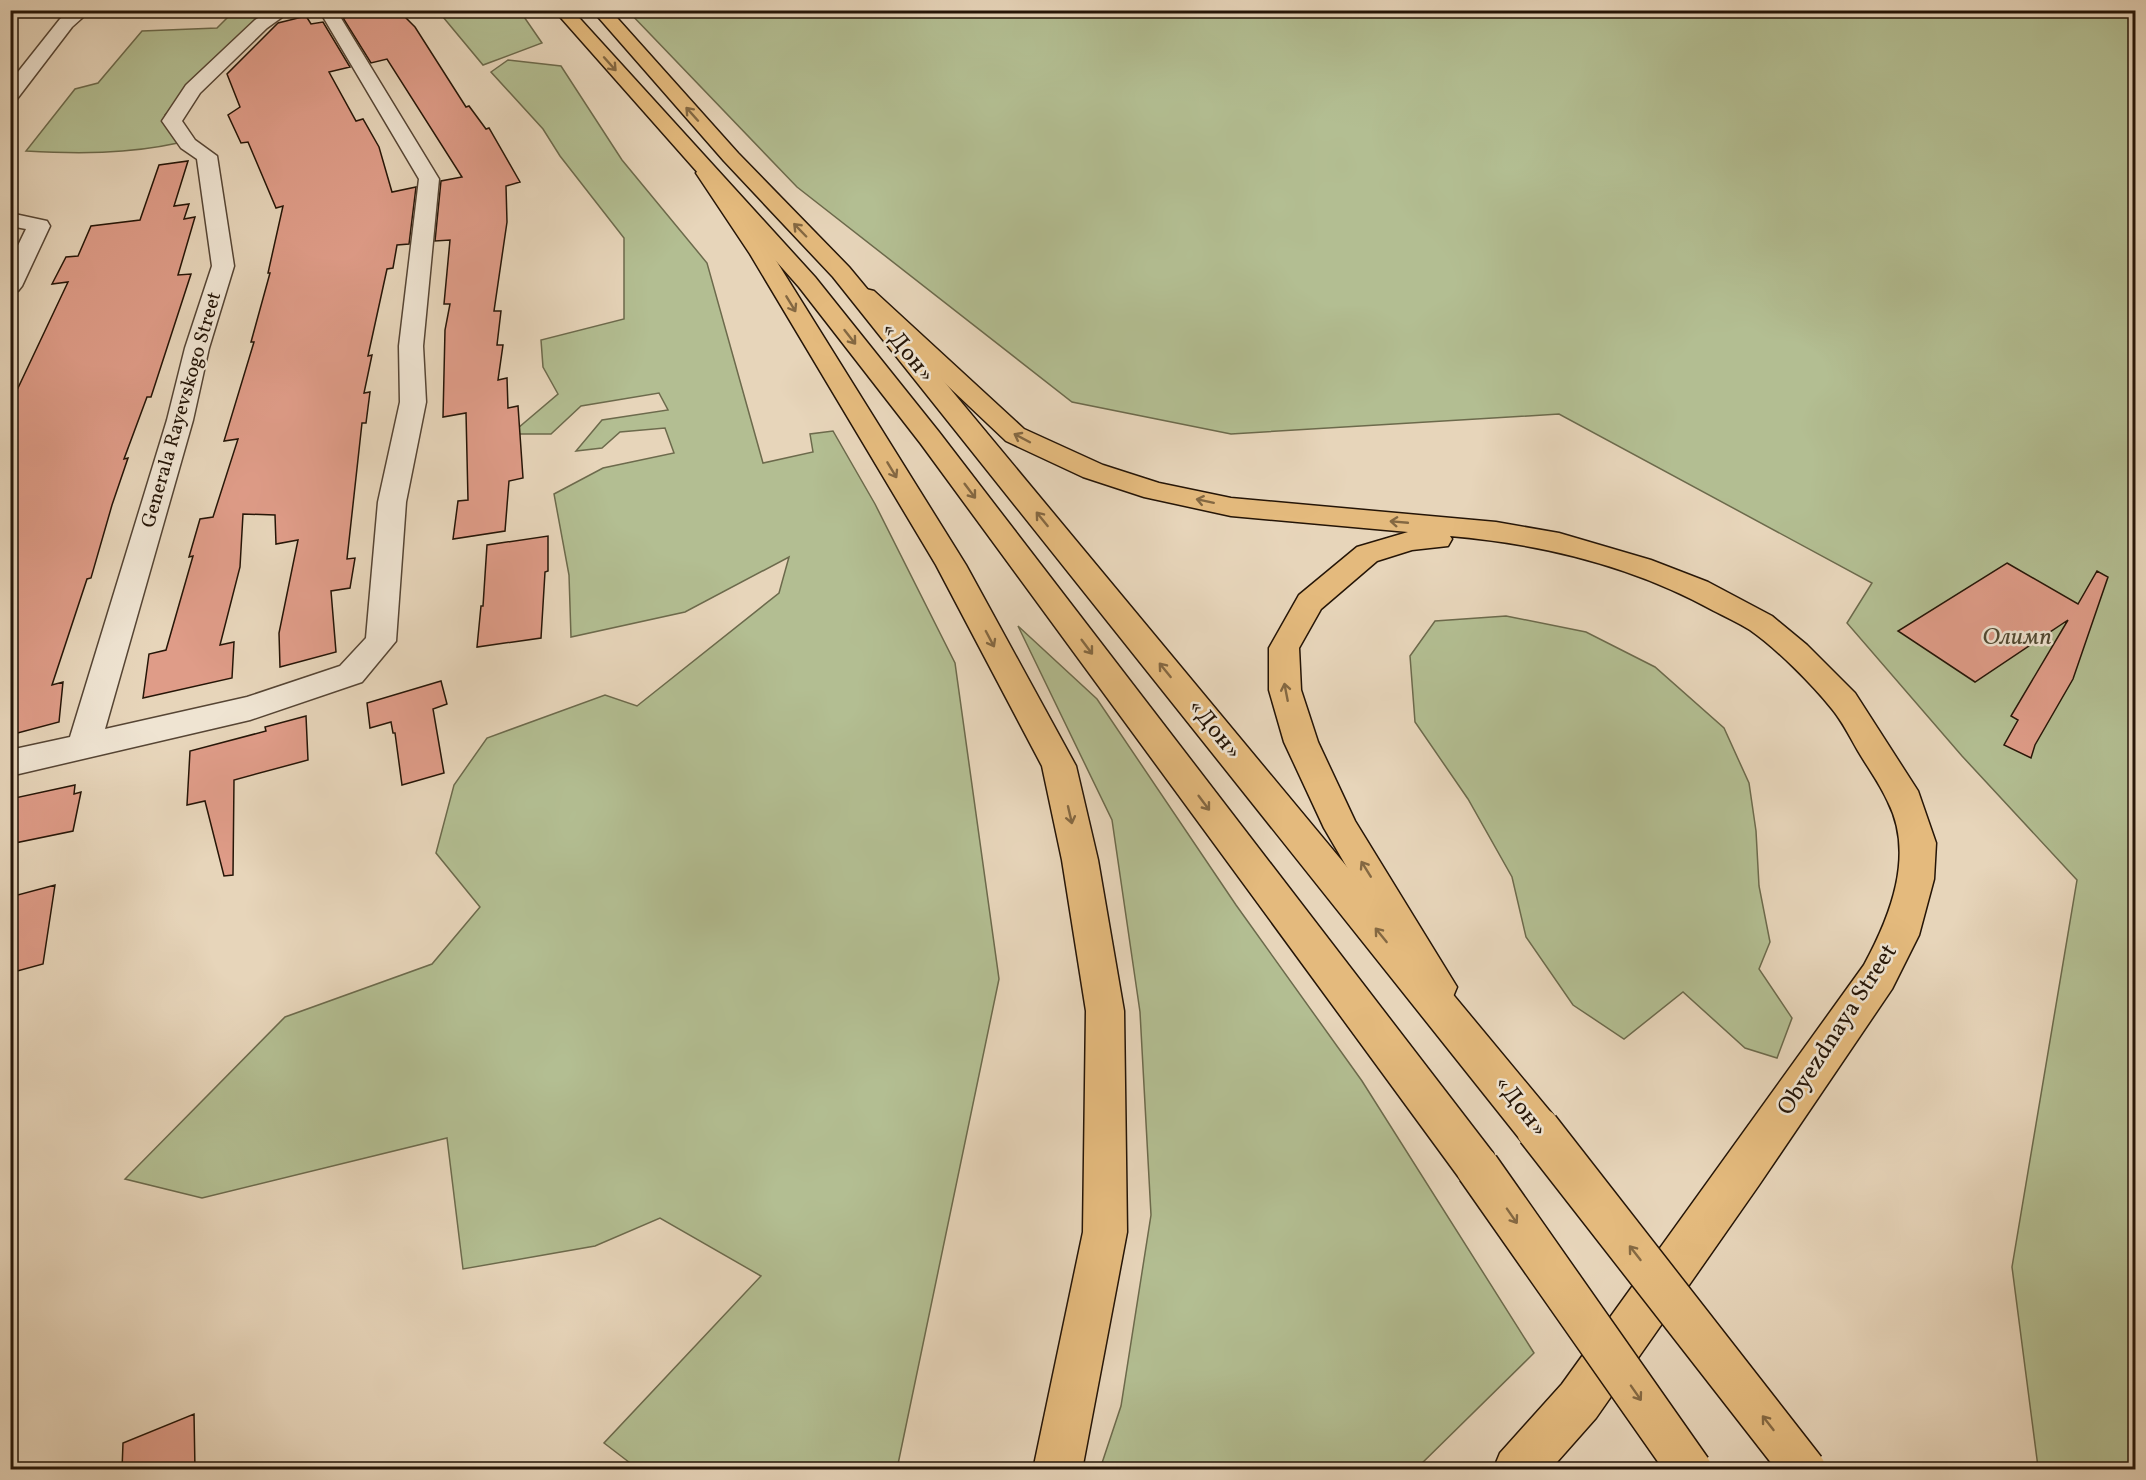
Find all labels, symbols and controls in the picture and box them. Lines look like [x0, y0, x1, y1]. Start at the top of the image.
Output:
one-way arrow [603, 56, 617, 71]
one-way arrow [685, 106, 699, 121]
one-way arrow [793, 222, 808, 237]
street label: Generala Rayevskogo Street [135, 289, 229, 531]
one-way arrow [785, 295, 797, 312]
street label: «Дон» [872, 315, 942, 391]
one-way arrow [844, 329, 857, 345]
one-way arrow [1013, 431, 1031, 443]
one-way arrow [887, 461, 899, 478]
one-way arrow [964, 483, 977, 499]
one-way arrow [1196, 495, 1215, 506]
one-way arrow [1035, 512, 1049, 527]
one-way arrow [1389, 517, 1409, 528]
park label: Олимп [1982, 621, 2052, 655]
one-way arrow [985, 629, 996, 647]
one-way arrow [1081, 639, 1094, 655]
one-way arrow [1158, 663, 1172, 678]
one-way arrow [1280, 683, 1291, 702]
street label: «Дон» [1179, 692, 1249, 768]
one-way arrow [1197, 795, 1210, 811]
one-way arrow [1065, 805, 1076, 824]
one-way arrow [1359, 861, 1371, 878]
one-way arrow [1374, 928, 1388, 943]
street label: Obyezdnaya Street [1770, 938, 1906, 1122]
street label: «Дон» [1485, 1069, 1555, 1145]
one-way arrow [1506, 1208, 1518, 1224]
one-way arrow [1629, 1246, 1642, 1262]
one-way arrow [1630, 1384, 1642, 1401]
one-way arrow [1762, 1416, 1775, 1432]

